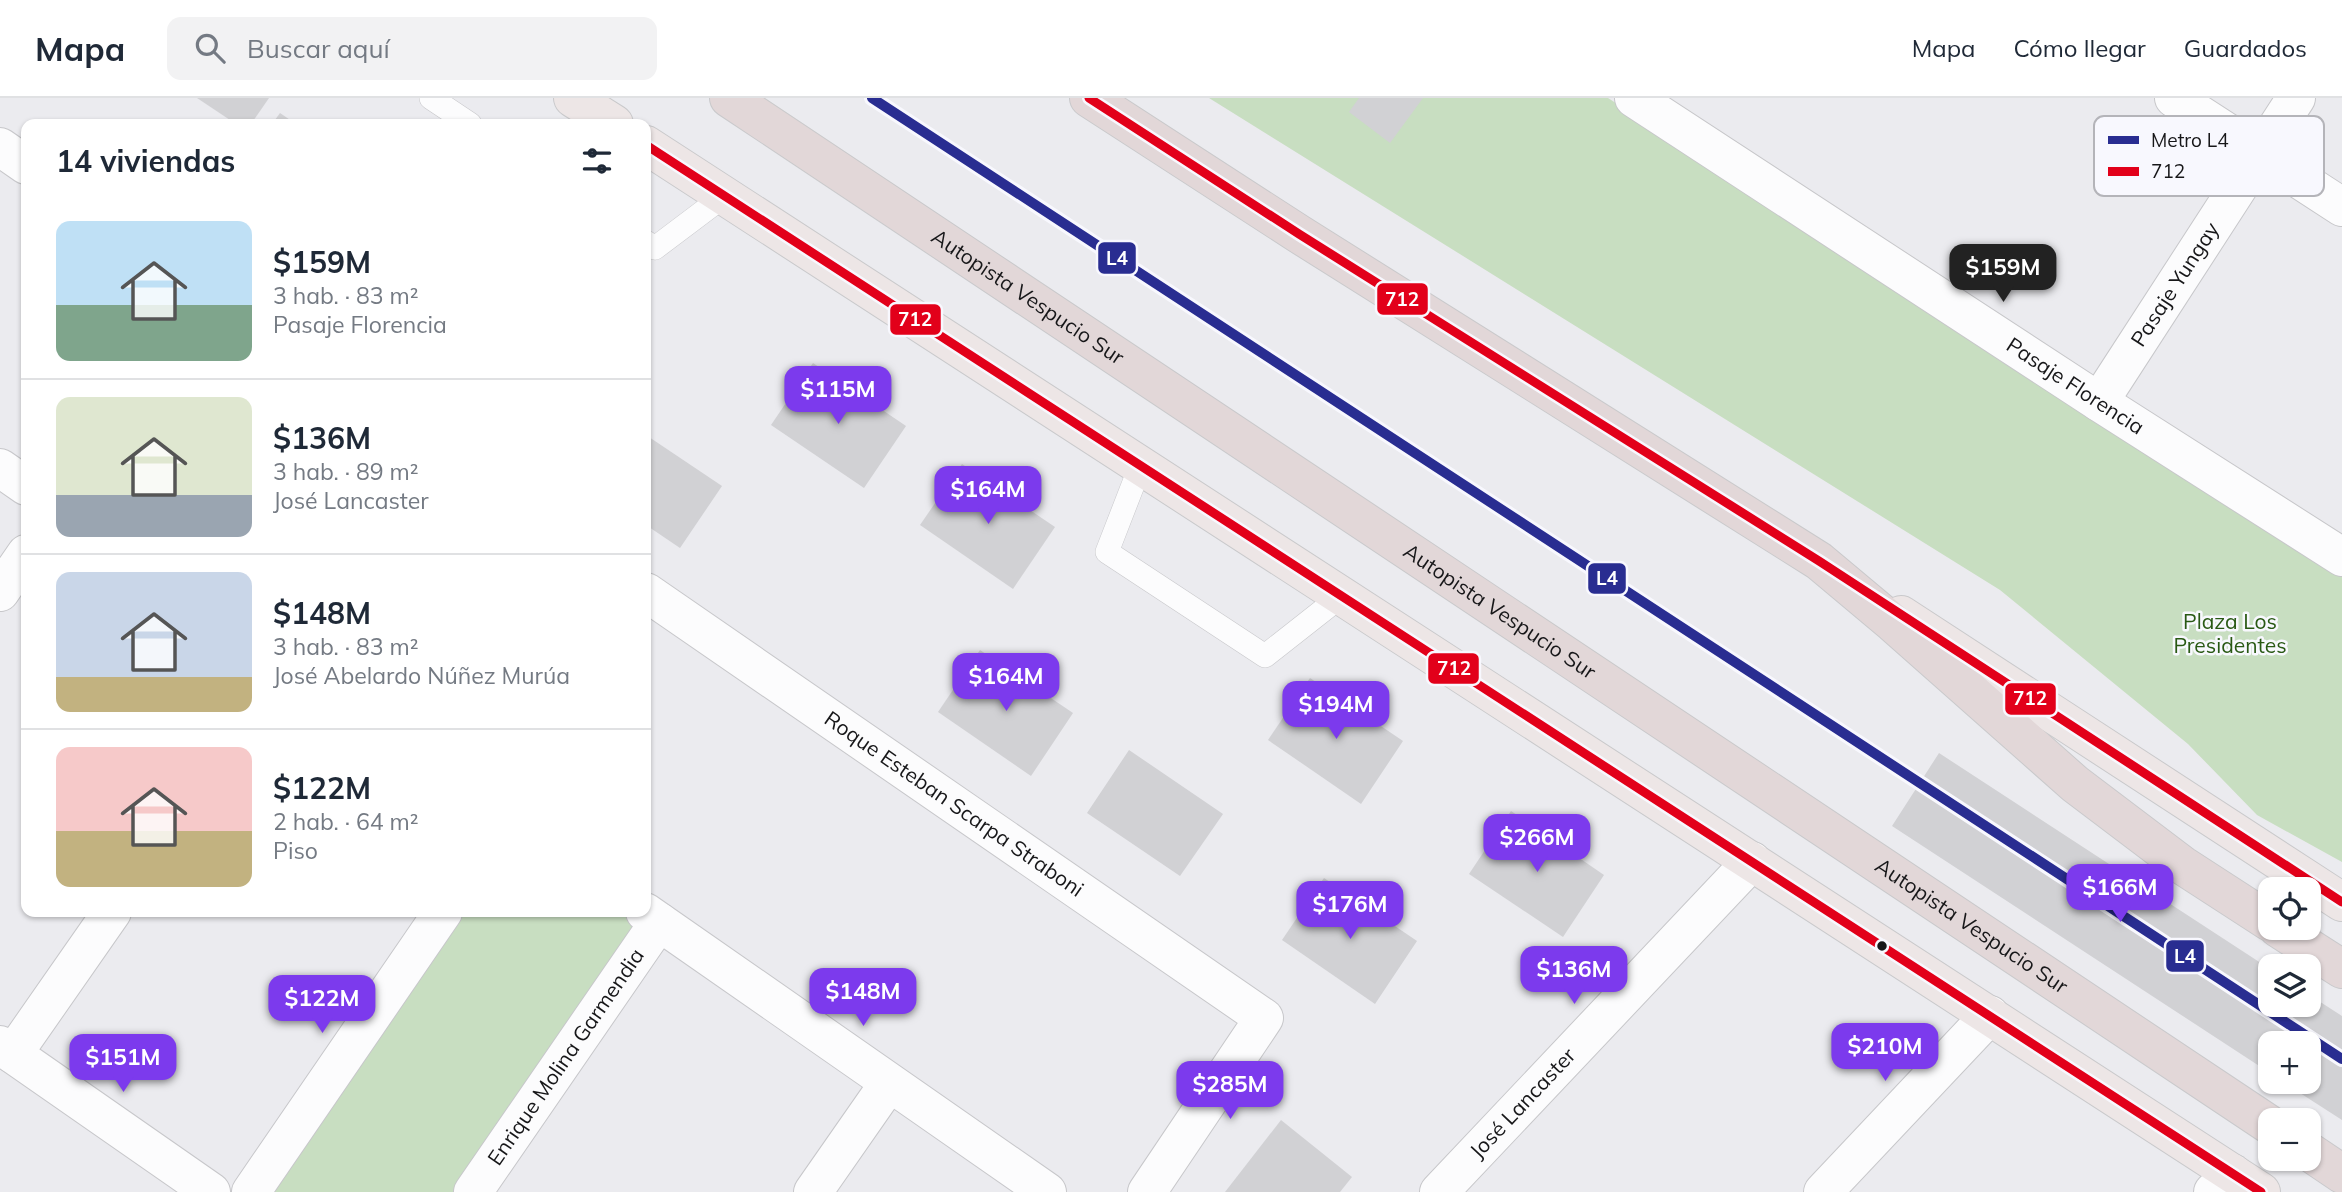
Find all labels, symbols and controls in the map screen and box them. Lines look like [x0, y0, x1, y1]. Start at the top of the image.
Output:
search box [167, 17, 657, 80]
text: Mapa [35, 28, 125, 69]
icon: search [191, 29, 229, 67]
text: Buscar aquí [247, 32, 390, 65]
text: Mapa [1912, 33, 1975, 63]
text: Cómo llegar [2013, 33, 2146, 63]
text: Guardados [2184, 33, 2307, 63]
legend [2094, 116, 2324, 196]
text: Metro L4 [2151, 128, 2229, 152]
text: 14 viviendas [56, 142, 235, 180]
icon: filters [578, 142, 616, 180]
text: 712 [2151, 159, 2185, 183]
street label: Pasaje Yungay [2125, 217, 2224, 351]
street label: Autopista Vespucio Sur [927, 223, 1130, 370]
line badge: L4 [1097, 241, 1137, 275]
text: $159M [273, 243, 371, 281]
pin: $159M [1954, 244, 2052, 304]
text: L4 [1106, 246, 1129, 270]
icon: home [112, 249, 196, 333]
text: $159M [1965, 252, 2041, 281]
text: 3 hab. · 83 m² [273, 281, 418, 310]
line badge: 712 [1376, 282, 1429, 316]
text: 712 [1385, 287, 1419, 311]
line badge: 712 [889, 303, 942, 336]
text: 712 [898, 307, 932, 331]
text: Pasaje Florencia [273, 310, 447, 339]
street label: Pasaje Florencia [2002, 331, 2149, 439]
pin: $115M [789, 366, 887, 426]
text: $115M [800, 374, 876, 403]
text: $136M [273, 419, 371, 457]
icon: home [112, 425, 196, 509]
text: 3 hab. · 89 m² [273, 457, 418, 486]
pin: $164M [939, 466, 1037, 526]
text: $164M [950, 474, 1026, 503]
text: José Lancaster [273, 486, 429, 515]
street label: Autopista Vespucio Sur [1399, 537, 1602, 684]
line badge: L4 [1587, 562, 1627, 595]
text: L4 [1596, 566, 1619, 590]
text: $148M [273, 594, 371, 632]
icon: home [112, 600, 196, 684]
park label: Plaza Los Presidentes [2173, 608, 2287, 658]
text: 3 hab. · 83 m² [273, 632, 418, 661]
line badge: 712 [1427, 652, 1480, 685]
pin: $164M [957, 654, 1055, 713]
text: 712 [1437, 656, 1471, 680]
text: José Abelardo Núñez Murúa [273, 661, 570, 690]
text: $164M [968, 661, 1044, 690]
pin: $194M [1287, 682, 1385, 741]
line badge: 712 [2004, 682, 2057, 716]
text: 712 [2013, 686, 2047, 710]
text: $194M [1298, 689, 1374, 718]
street label: Roque Esteban Scarpa Straboni [820, 705, 1089, 902]
text: $122M [273, 769, 371, 807]
icon: home [112, 775, 196, 859]
text: 2 hab. · 64 m² [273, 807, 418, 836]
pin: $266M [1488, 814, 1586, 874]
text: $266M [1499, 822, 1575, 851]
text: Piso [273, 836, 318, 865]
street label: Autopista Vespucio Sur [1871, 852, 2073, 999]
pin: $166M [2071, 864, 2169, 924]
text: $166M [2082, 872, 2158, 901]
map controls [2258, 877, 2321, 1171]
button: locate [2258, 877, 2321, 940]
pin: $176M [1301, 882, 1399, 941]
text: $176M [1312, 889, 1388, 918]
unlabelled marker [1875, 939, 1889, 953]
line badge: L4 [2165, 939, 2205, 973]
street label: Enrique Molina Garmendia [481, 943, 649, 1170]
text: L4 [2174, 944, 2197, 968]
pin: $136M [1525, 946, 1623, 1006]
text: $136M [1536, 954, 1612, 983]
button: layers [2258, 954, 2321, 1017]
pin: $148M [814, 968, 912, 1028]
pin: $122M [273, 976, 371, 1035]
text: $148M [825, 976, 901, 1005]
text: $122M [284, 983, 360, 1012]
pin: $210M [1836, 1024, 1934, 1083]
text: $210M [1847, 1031, 1923, 1060]
button: + [2258, 1031, 2321, 1094]
pin: $151M [74, 1034, 172, 1094]
text: $151M [85, 1042, 161, 1071]
street label: José Lancaster [1464, 1042, 1581, 1163]
pin: $285M [1181, 1062, 1279, 1121]
text: $285M [1192, 1069, 1268, 1098]
button: − [2258, 1108, 2321, 1171]

